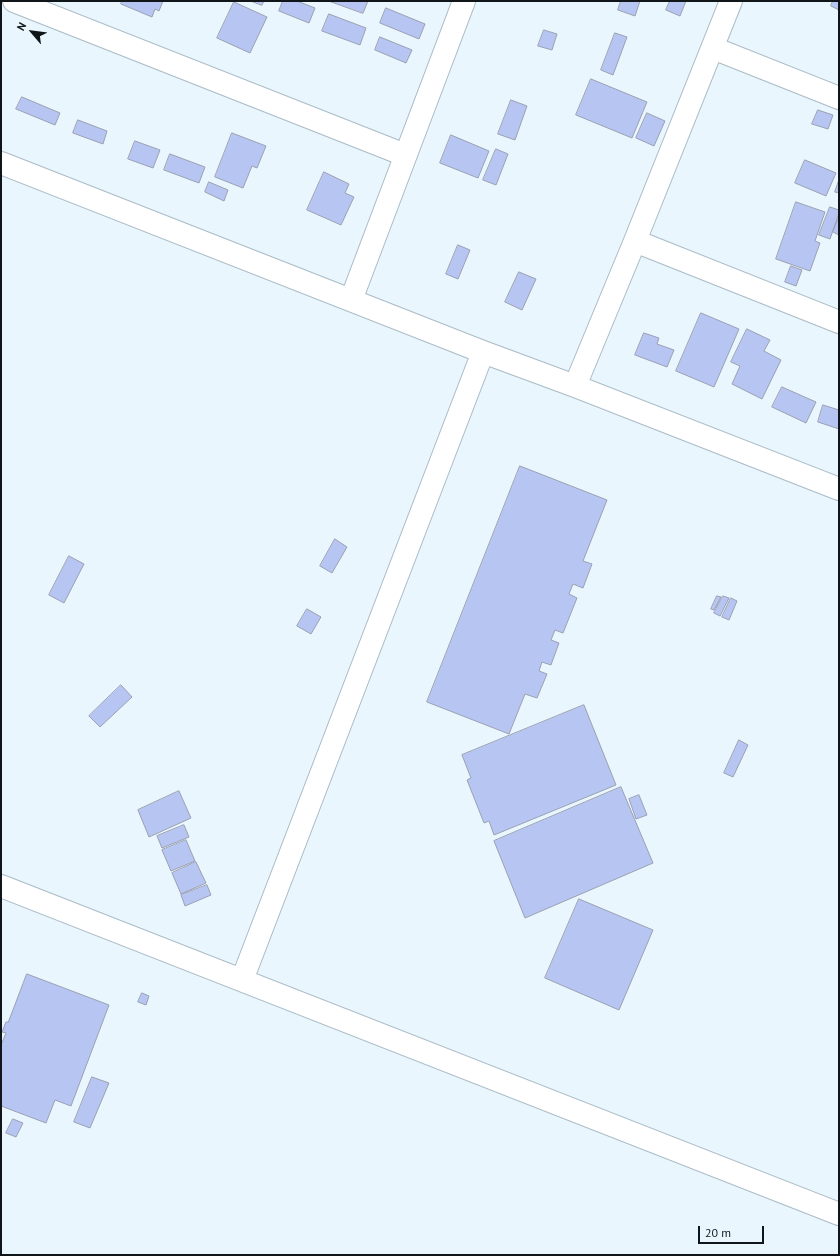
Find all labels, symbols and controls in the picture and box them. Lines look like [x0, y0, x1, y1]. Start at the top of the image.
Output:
north arrow [12, 12, 52, 52]
text: N [14, 20, 29, 33]
scale bar [700, 1218, 766, 1244]
text: 20 m [705, 1225, 731, 1240]

